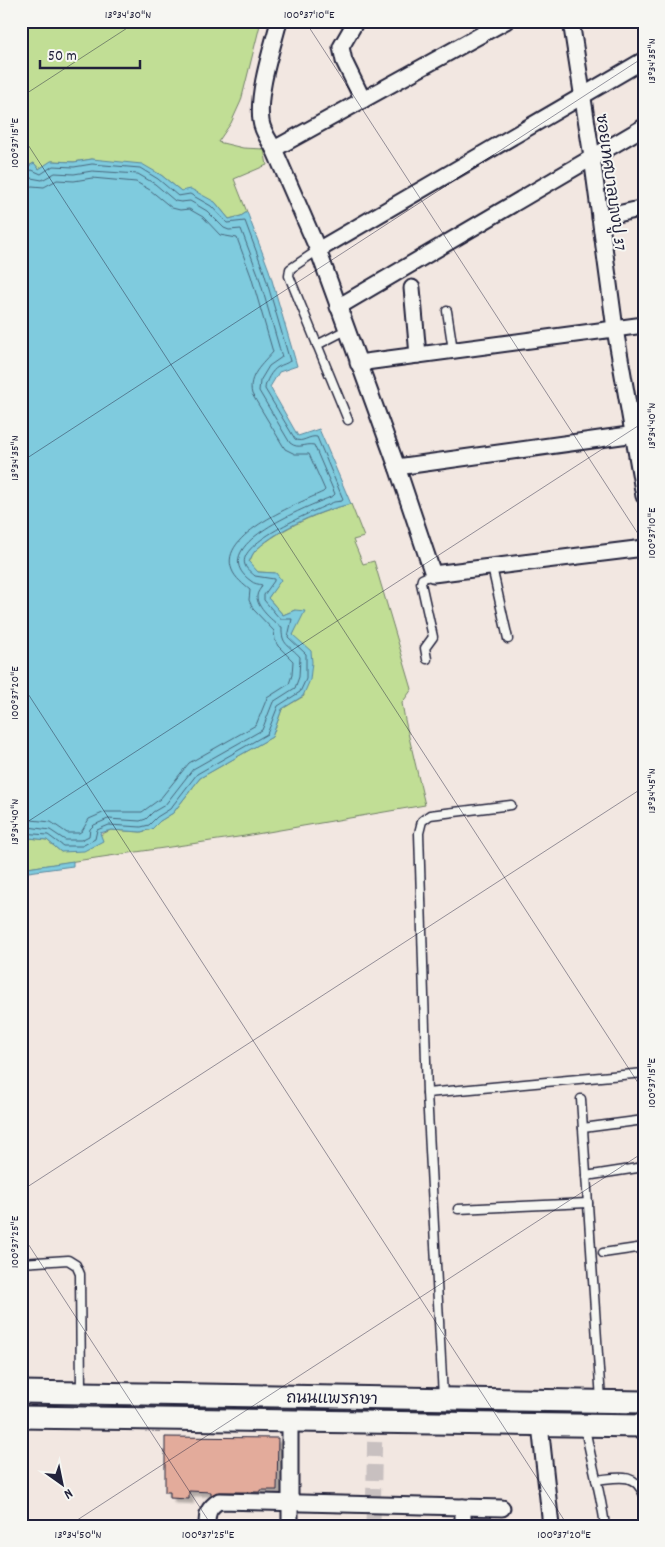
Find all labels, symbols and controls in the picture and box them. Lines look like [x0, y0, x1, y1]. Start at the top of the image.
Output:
text: 13°34'30"N [105, 7, 151, 24]
text: 100°37'10"E [284, 7, 335, 24]
scale bar [40, 38, 140, 70]
text: 13°34'35"N [644, 38, 661, 84]
text: 50 m [48, 46, 77, 68]
street label: ซอยเทศบาลบางปู 37 [589, 112, 631, 252]
text: 100°37'15"E [7, 118, 24, 168]
text: 13°34'40"N [644, 403, 661, 449]
text: 13°34'35"N [7, 435, 24, 481]
text: 100°37'10"E [644, 507, 661, 558]
text: 100°37'20"E [7, 666, 24, 720]
text: 13°34'45"N [644, 768, 661, 814]
text: 13°34'40"N [7, 799, 24, 845]
text: 100°37'15"E [644, 1058, 661, 1108]
text: 100°37'25"E [7, 1215, 24, 1268]
street label: ถนนแพรกษา [286, 1387, 378, 1412]
north arrow [38, 1460, 88, 1510]
text: N [60, 1483, 76, 1504]
text: 13°34'50"N [55, 1527, 101, 1544]
text: 100°37'25"E [182, 1527, 235, 1544]
text: 100°37'20"E [537, 1527, 591, 1544]

